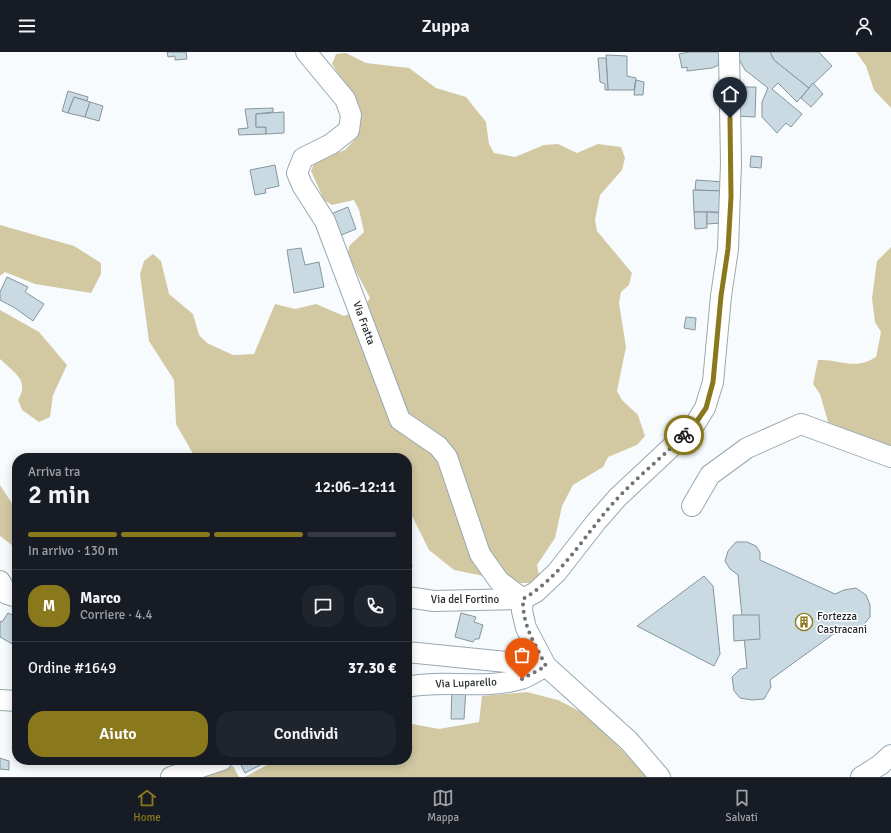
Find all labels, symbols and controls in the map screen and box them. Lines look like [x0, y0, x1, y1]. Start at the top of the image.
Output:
icon: menu [16, 15, 38, 37]
text: Zuppa [421, 15, 470, 37]
icon: person [853, 15, 875, 37]
pin [713, 77, 747, 118]
icon: home [719, 83, 741, 105]
street label: Via Fratta [350, 299, 378, 347]
courier [664, 415, 704, 455]
icon: bike [673, 424, 695, 446]
text: Arriva tra [28, 464, 80, 480]
text: 12:06–12:11 [315, 478, 396, 496]
text: 2 min [28, 479, 90, 511]
text: In arrivo · 130 m [28, 543, 118, 559]
button: chat [302, 585, 344, 627]
button: phone [354, 585, 396, 627]
text: Marco [80, 589, 121, 607]
street label: Via del Fortino [431, 593, 499, 606]
text: M [43, 597, 55, 615]
text: Corriere · 4.4 [80, 607, 153, 623]
place label: Fortezza Castracani [817, 610, 867, 636]
building icon: Fortezza Castracani [794, 612, 814, 632]
pin [505, 638, 539, 679]
icon: bag [511, 644, 533, 666]
text: Ordine #1649 [28, 659, 116, 677]
text: 37.30 € [348, 659, 396, 677]
street label: Via Luparello [435, 675, 497, 691]
button: Aiuto [28, 711, 208, 757]
button: Condividi [216, 711, 396, 757]
tab: Home [133, 787, 161, 824]
tab: Mappa [427, 787, 459, 824]
tab: Salvati [726, 787, 758, 824]

